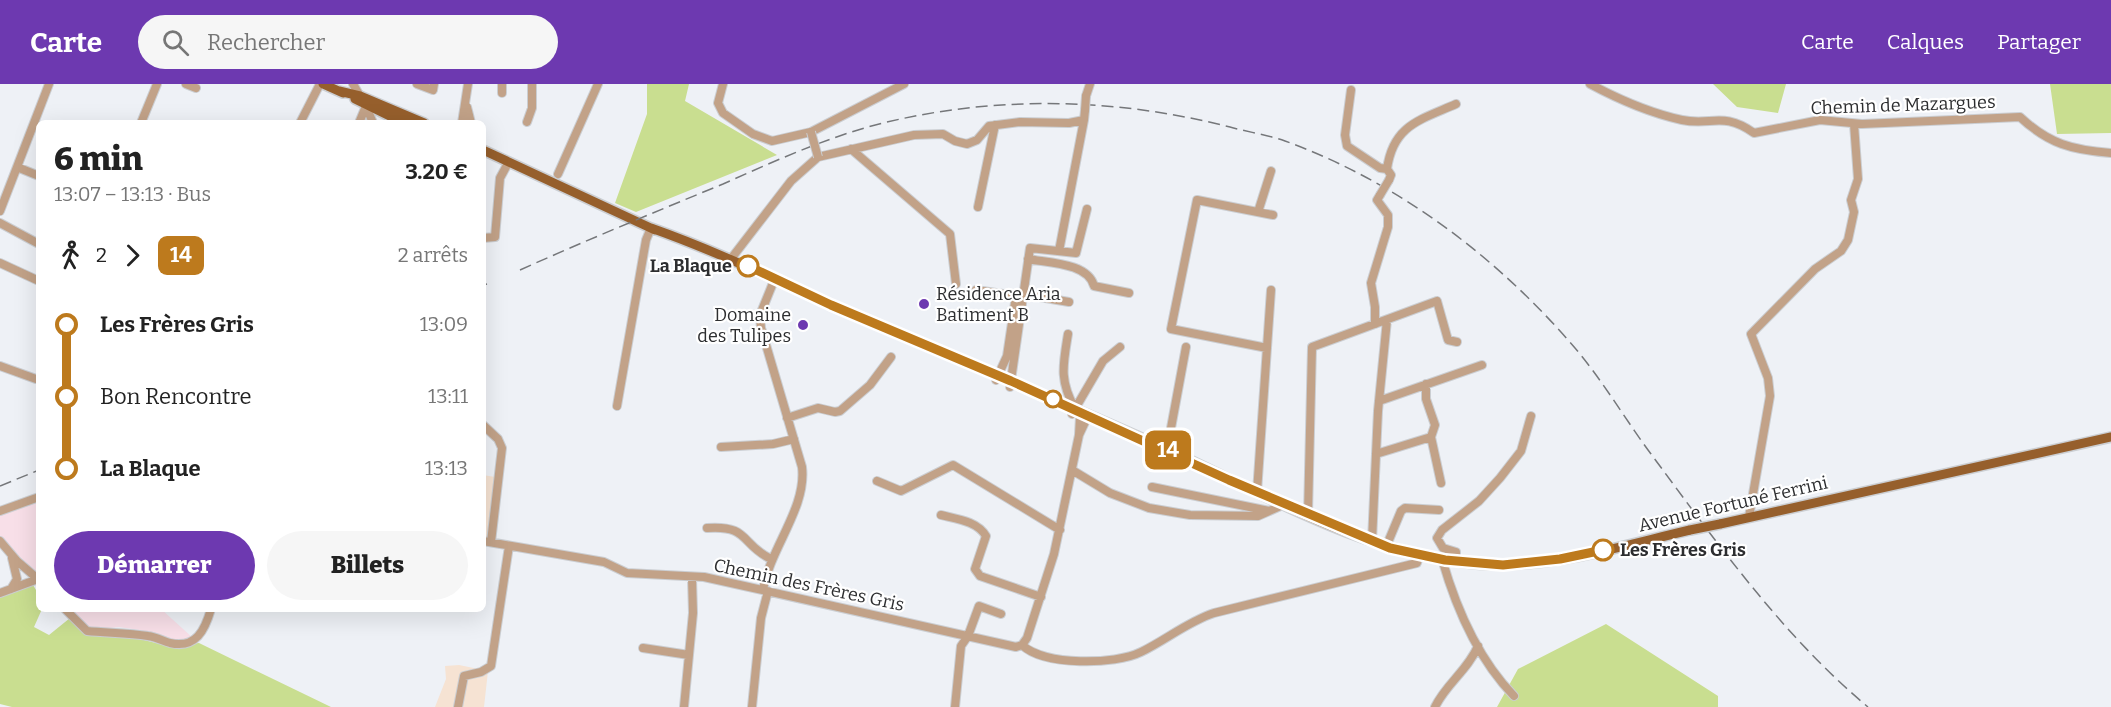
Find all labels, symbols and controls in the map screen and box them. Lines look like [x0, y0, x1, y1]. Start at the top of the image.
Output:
search box [138, 15, 558, 69]
text: Carte [30, 26, 102, 59]
icon: search [159, 26, 192, 59]
text: Rechercher [207, 29, 325, 56]
text: Carte [1801, 29, 1854, 55]
text: Calques [1887, 29, 1964, 55]
text: Partager [1997, 29, 2081, 55]
street label: Chemin de Mazargues [1810, 91, 1996, 119]
text: 6 min [54, 139, 143, 179]
text: 3.20 € [405, 158, 468, 185]
text: 13:07 – 13:13 · Bus [54, 182, 211, 206]
icon: walk [54, 239, 87, 272]
icon: forward [116, 239, 149, 272]
text: 14 [170, 242, 192, 268]
text: 2 [96, 243, 107, 267]
text: 2 arrêts [398, 243, 468, 267]
place label: La Blaque [650, 255, 732, 277]
marker: La Blaque [737, 255, 759, 277]
place label: Résidence Aria Batiment B [936, 283, 1061, 326]
marker: Résidence Aria Batiment B [917, 297, 931, 311]
place label: Domaine des Tulipes [697, 304, 791, 347]
text: Les Frères Gris [100, 311, 254, 338]
text: 13:09 [420, 312, 468, 336]
marker: Domaine des Tulipes [796, 318, 810, 332]
text: Bon Rencontre [100, 383, 252, 410]
text: 13:11 [428, 384, 468, 408]
unlabelled marker [1044, 390, 1062, 408]
line badge: 14 [1141, 430, 1195, 470]
text: 14 [1157, 437, 1179, 463]
text: La Blaque [100, 455, 201, 482]
text: 13:13 [425, 456, 468, 480]
street label: Avenue Fortuné Ferrini [1636, 471, 1830, 537]
button: Démarrer [54, 531, 255, 600]
button: Billets [267, 531, 468, 600]
marker: Les Frères Gris [1592, 539, 1614, 561]
place label: Les Frères Gris [1620, 539, 1746, 561]
street label: Chemin des Frères Gris [712, 554, 906, 616]

